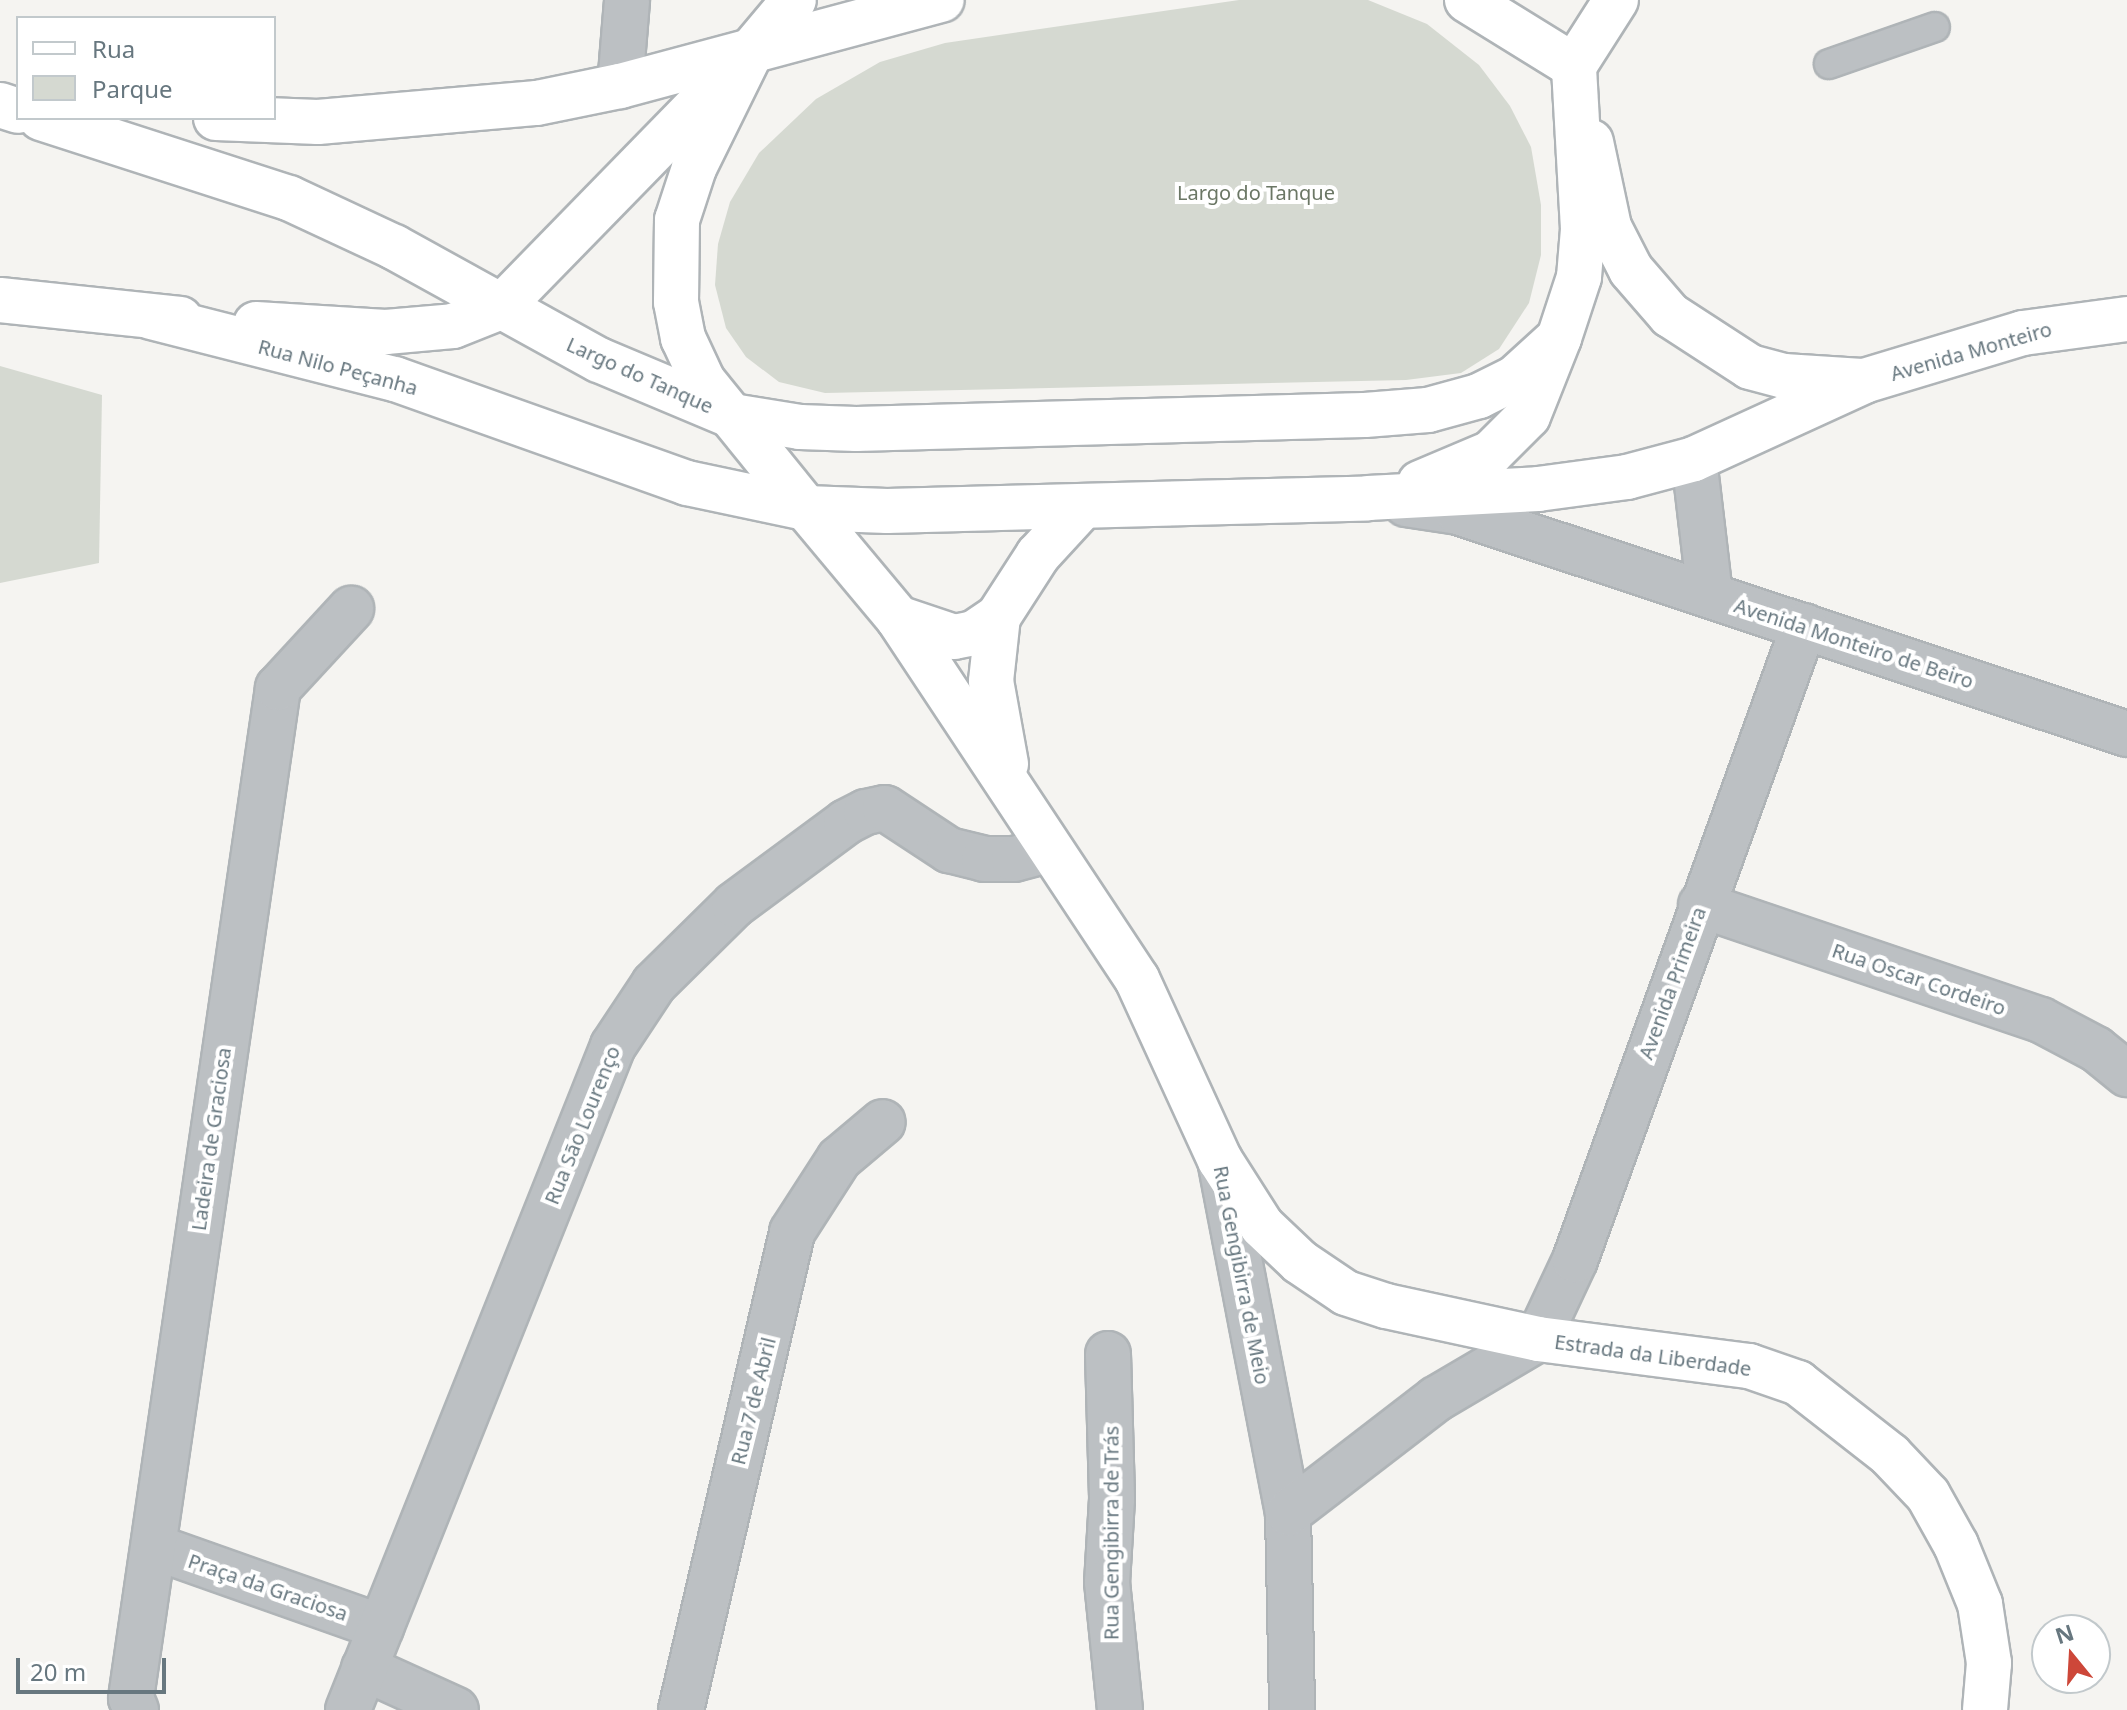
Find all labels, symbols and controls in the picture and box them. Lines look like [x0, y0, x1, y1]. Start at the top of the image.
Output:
legend [16, 16, 276, 120]
text: Rua [92, 32, 135, 65]
text: Parque [92, 72, 173, 105]
park label: Largo do Tanque [1177, 180, 1335, 204]
street label: Avenida Monteiro [1888, 316, 2054, 386]
street label: Largo do Tanque [563, 332, 717, 418]
street label: Rua Nilo Peçanha [256, 334, 420, 400]
street label: Avenida Monteiro de Beiro [1731, 593, 1977, 693]
street label: Avenida Primeira [1633, 904, 1711, 1062]
street label: Rua Oscar Cordeiro [1829, 938, 2009, 1020]
street label: Rua São Lourenço [539, 1042, 625, 1208]
street label: Ladeira de Graciosa [186, 1046, 236, 1232]
street label: Rua Gengibirra de Meio [1209, 1164, 1275, 1386]
street label: Estrada da Liberdade [1553, 1329, 1753, 1381]
street label: Rua 7 de Abril [726, 1335, 780, 1467]
street label: Rua Gengibirra de Trás [1099, 1426, 1123, 1640]
street label: Praça da Graciosa [185, 1548, 351, 1626]
north arrow [2031, 1614, 2111, 1694]
text: N [2051, 1616, 2077, 1650]
scale bar [20, 1642, 170, 1692]
text: 20 m [30, 1655, 86, 1688]

